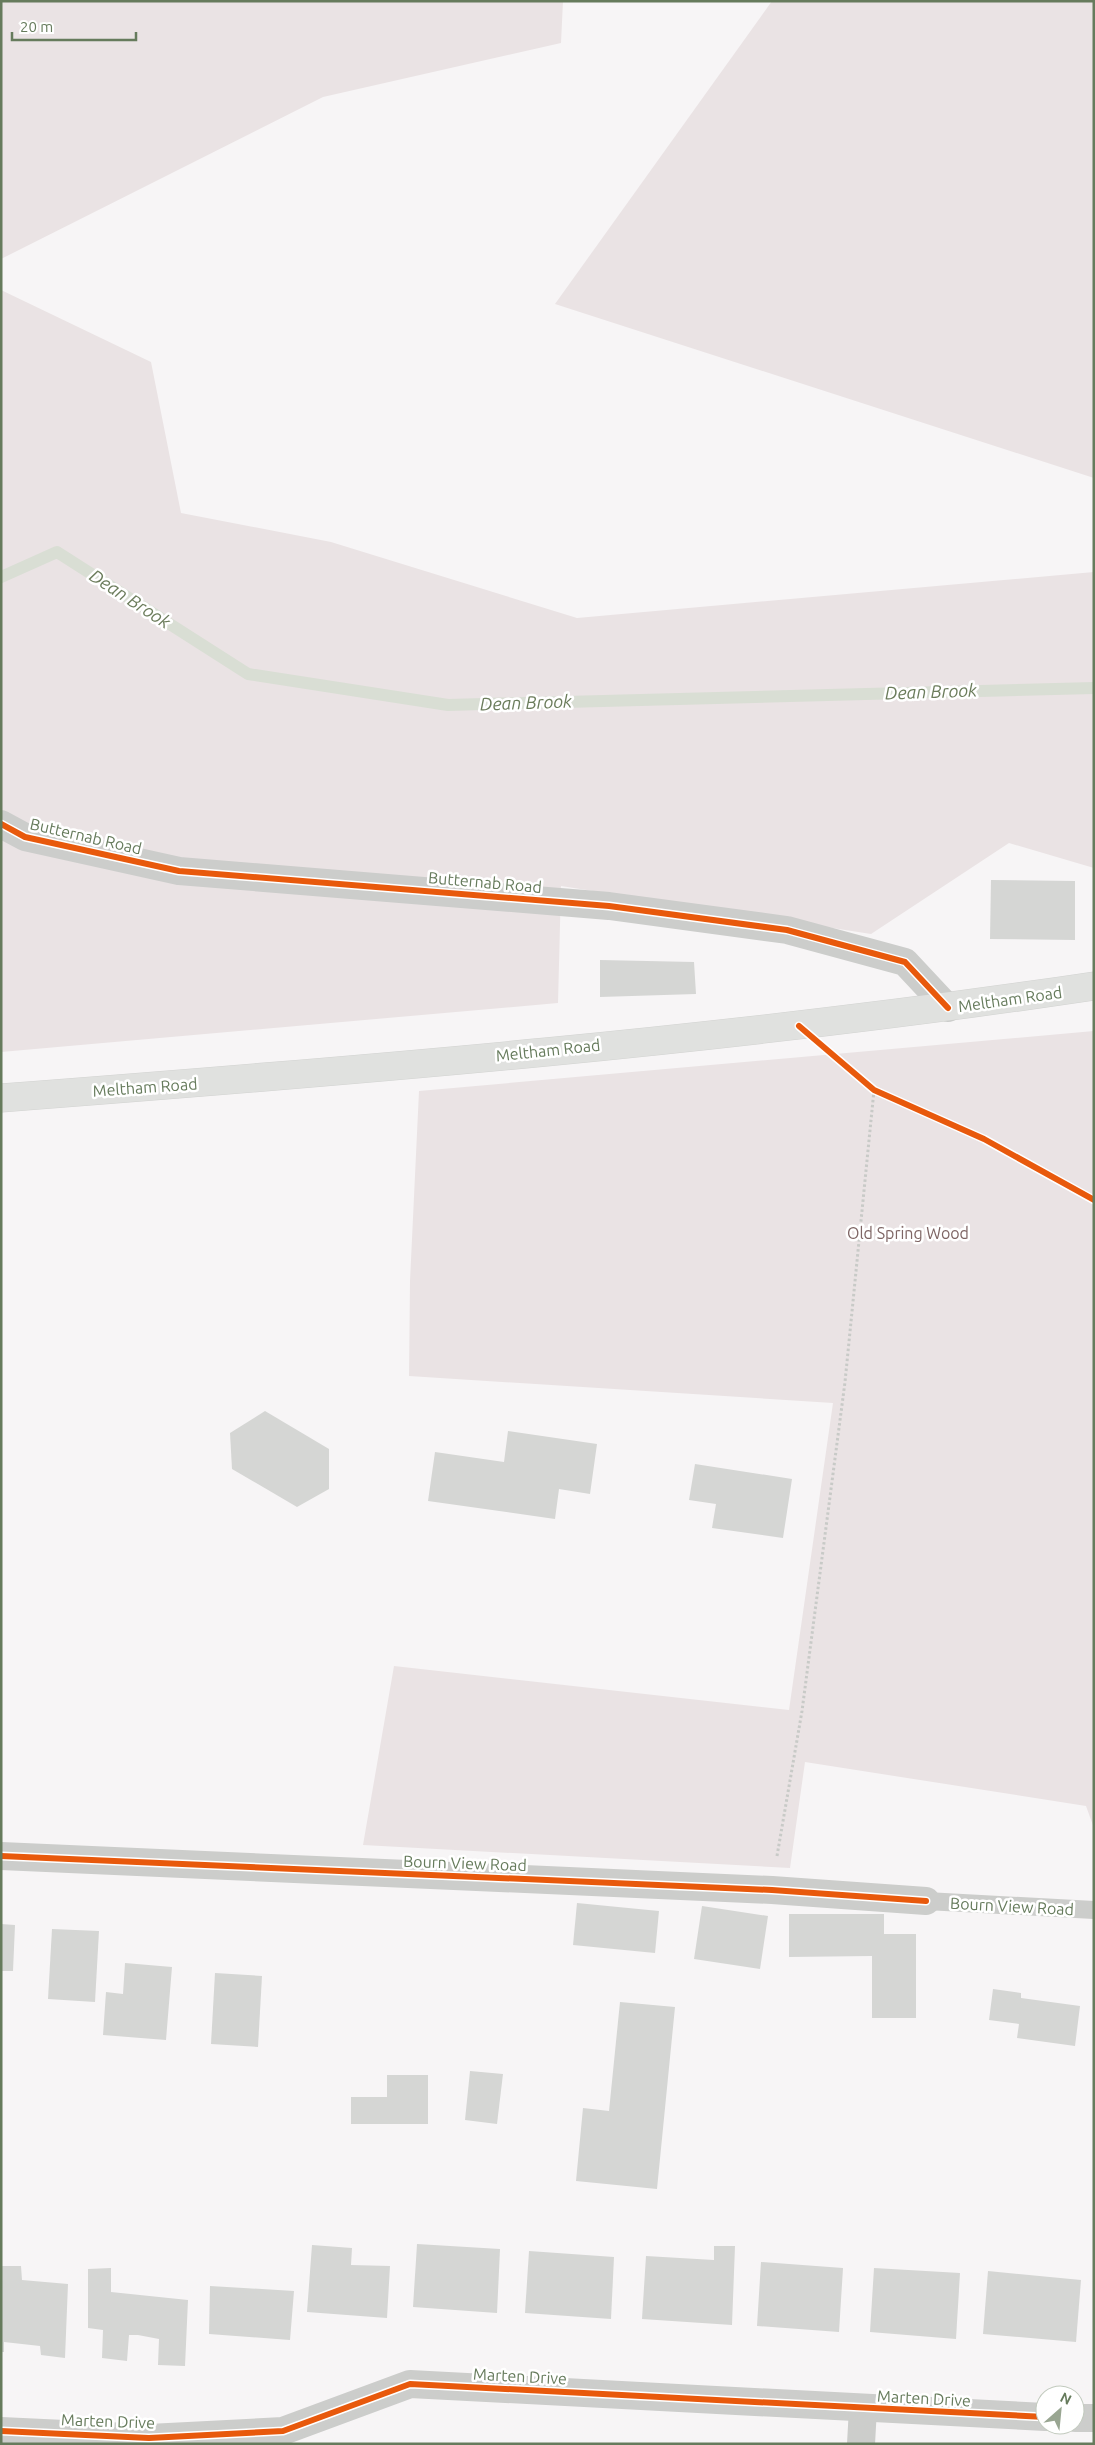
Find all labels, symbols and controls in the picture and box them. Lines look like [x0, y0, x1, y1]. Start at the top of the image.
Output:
scale bar [12, 10, 136, 42]
text: 20 m [20, 18, 53, 35]
water label: Dean Brook [86, 565, 175, 632]
water label: Dean Brook [884, 679, 978, 703]
water label: Dean Brook [479, 690, 573, 714]
street label: Butternab Road [28, 814, 144, 858]
street label: Butternab Road [427, 868, 543, 896]
street label: Meltham Road [957, 983, 1063, 1015]
street label: Meltham Road [495, 1036, 601, 1064]
street label: Meltham Road [92, 1074, 198, 1100]
park label: Old Spring Wood [847, 1224, 969, 1242]
street label: Bourn View Road [403, 1852, 527, 1874]
street label: Bourn View Road [950, 1894, 1074, 1918]
street label: Marten Drive [473, 2365, 567, 2387]
north arrow [1035, 2385, 1085, 2435]
street label: Marten Drive [877, 2387, 971, 2409]
text: N [1058, 2389, 1074, 2408]
street label: Marten Drive [61, 2410, 155, 2432]

